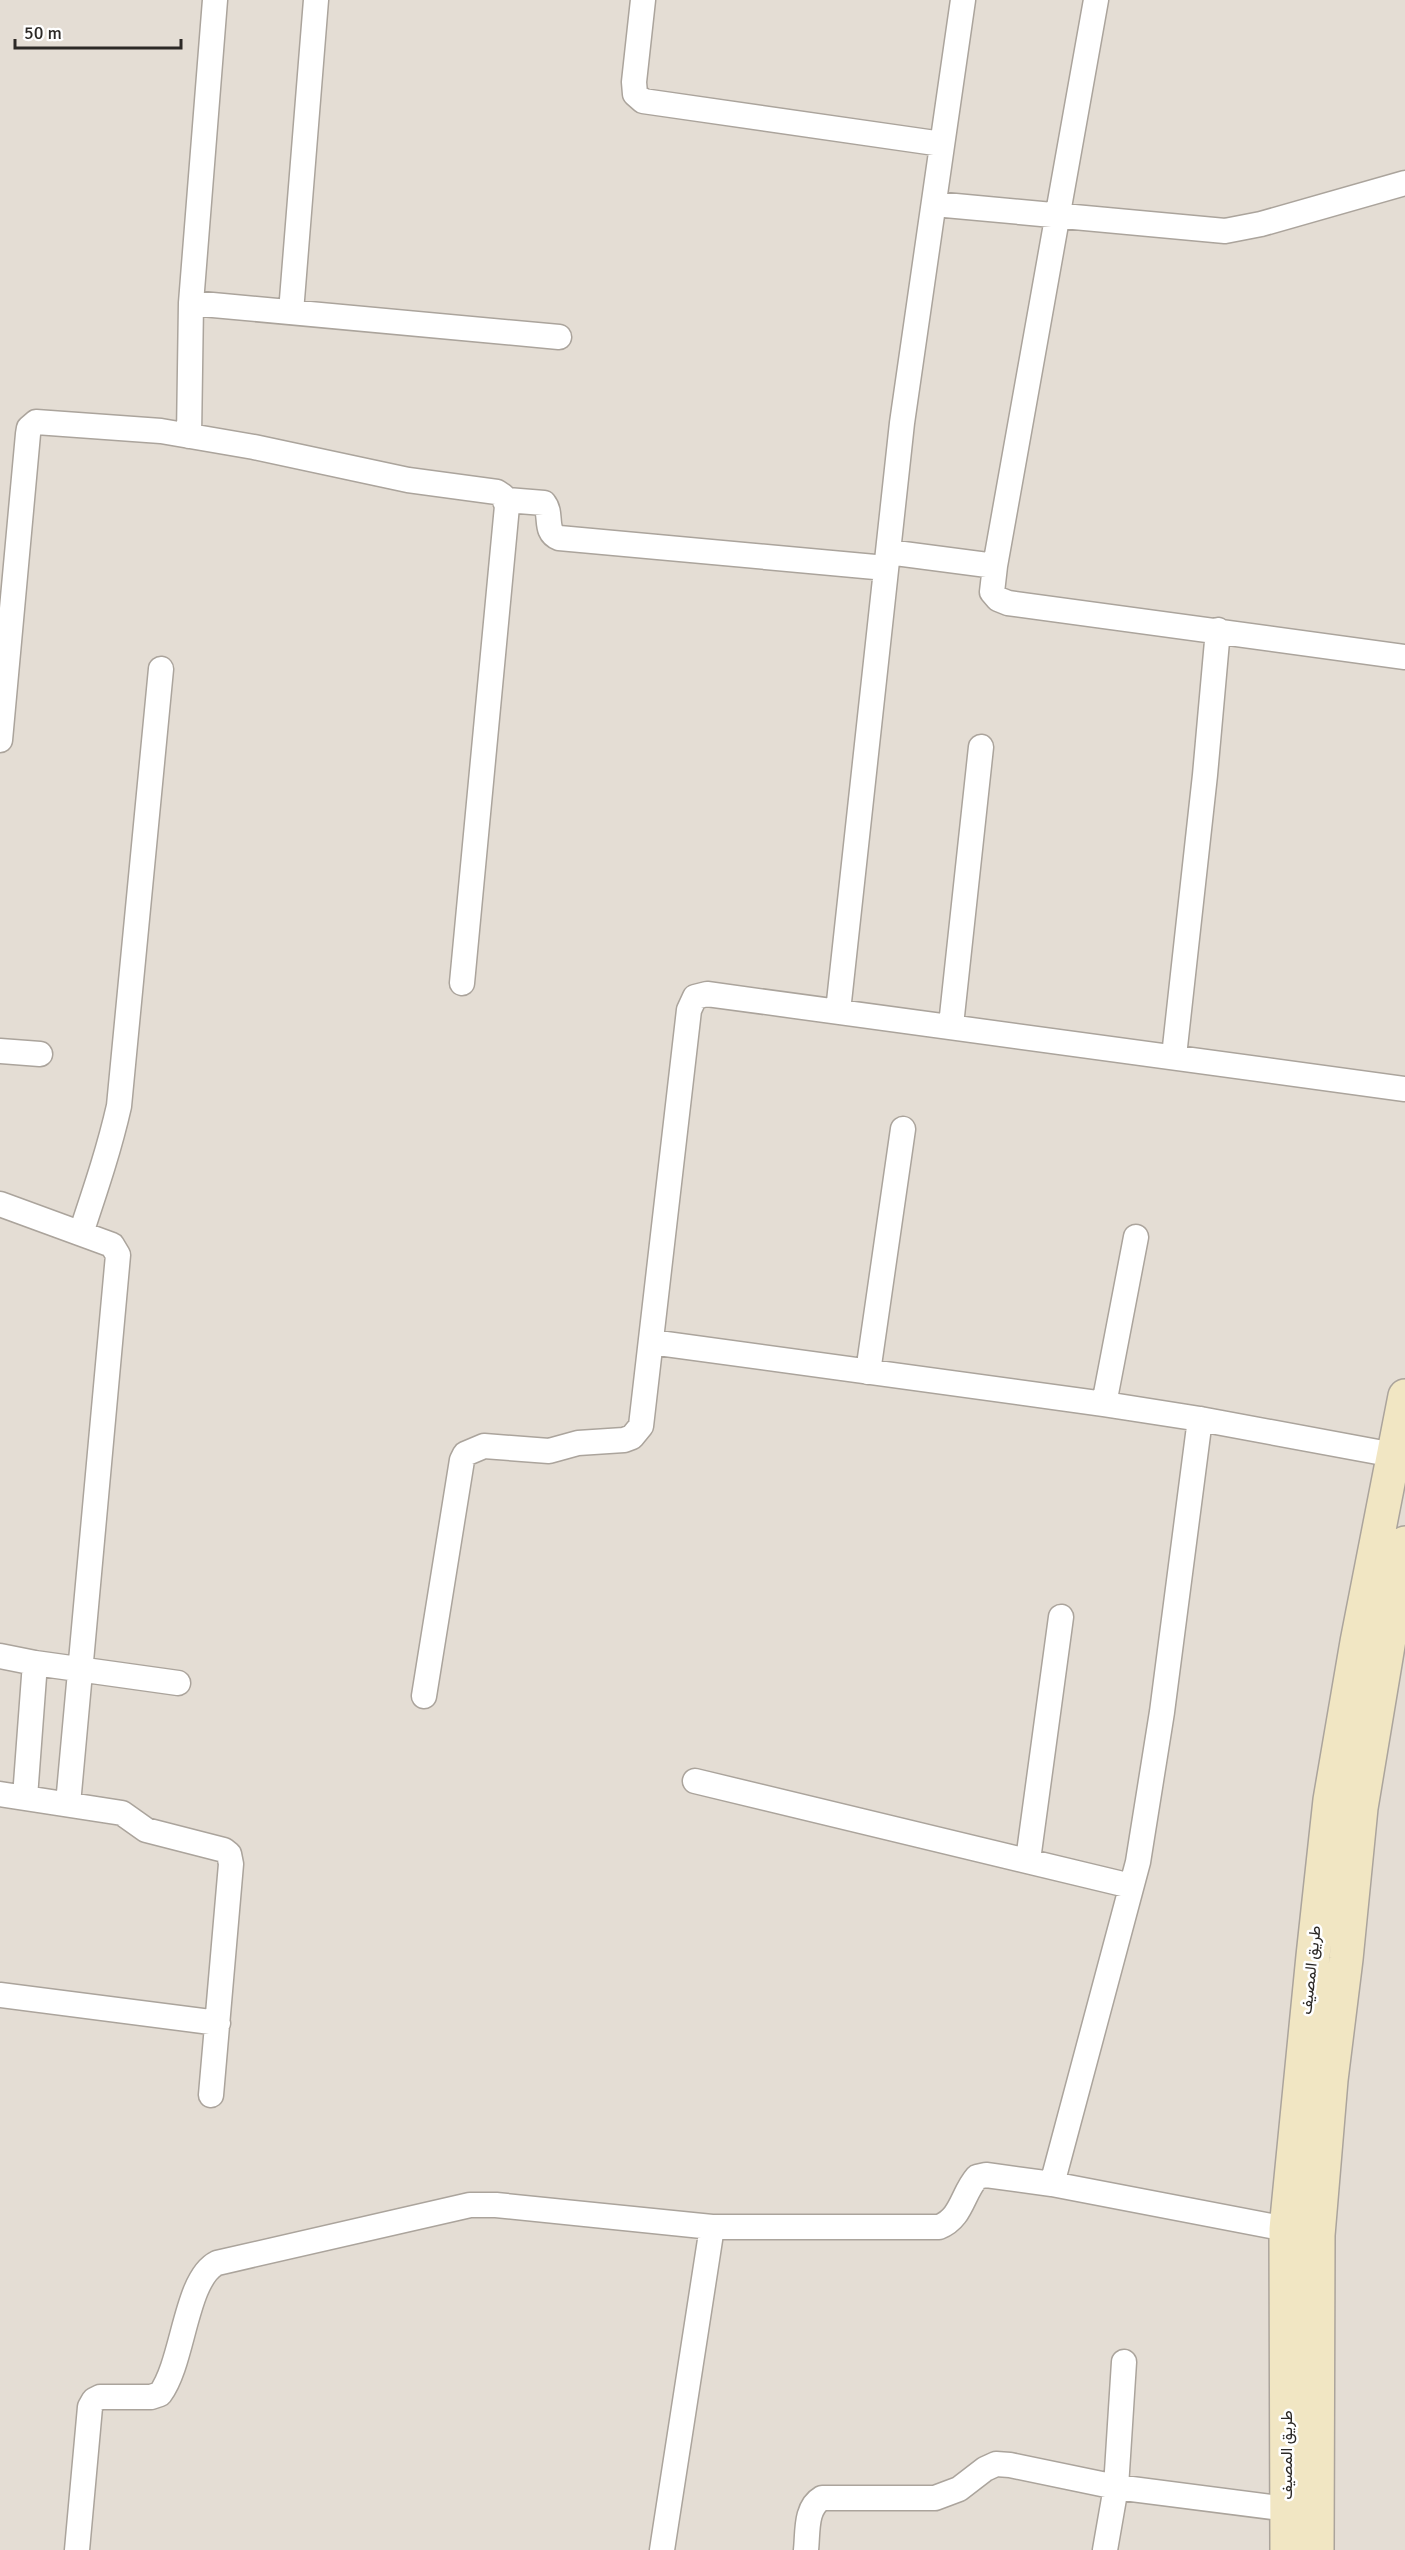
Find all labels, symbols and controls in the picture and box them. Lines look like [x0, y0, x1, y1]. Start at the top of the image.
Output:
scale bar [15, 12, 182, 50]
text: 50 m [24, 22, 62, 44]
street label: طريق المصيف [1296, 1925, 1326, 2015]
street label: طريق المصيف [1277, 2410, 1297, 2500]

